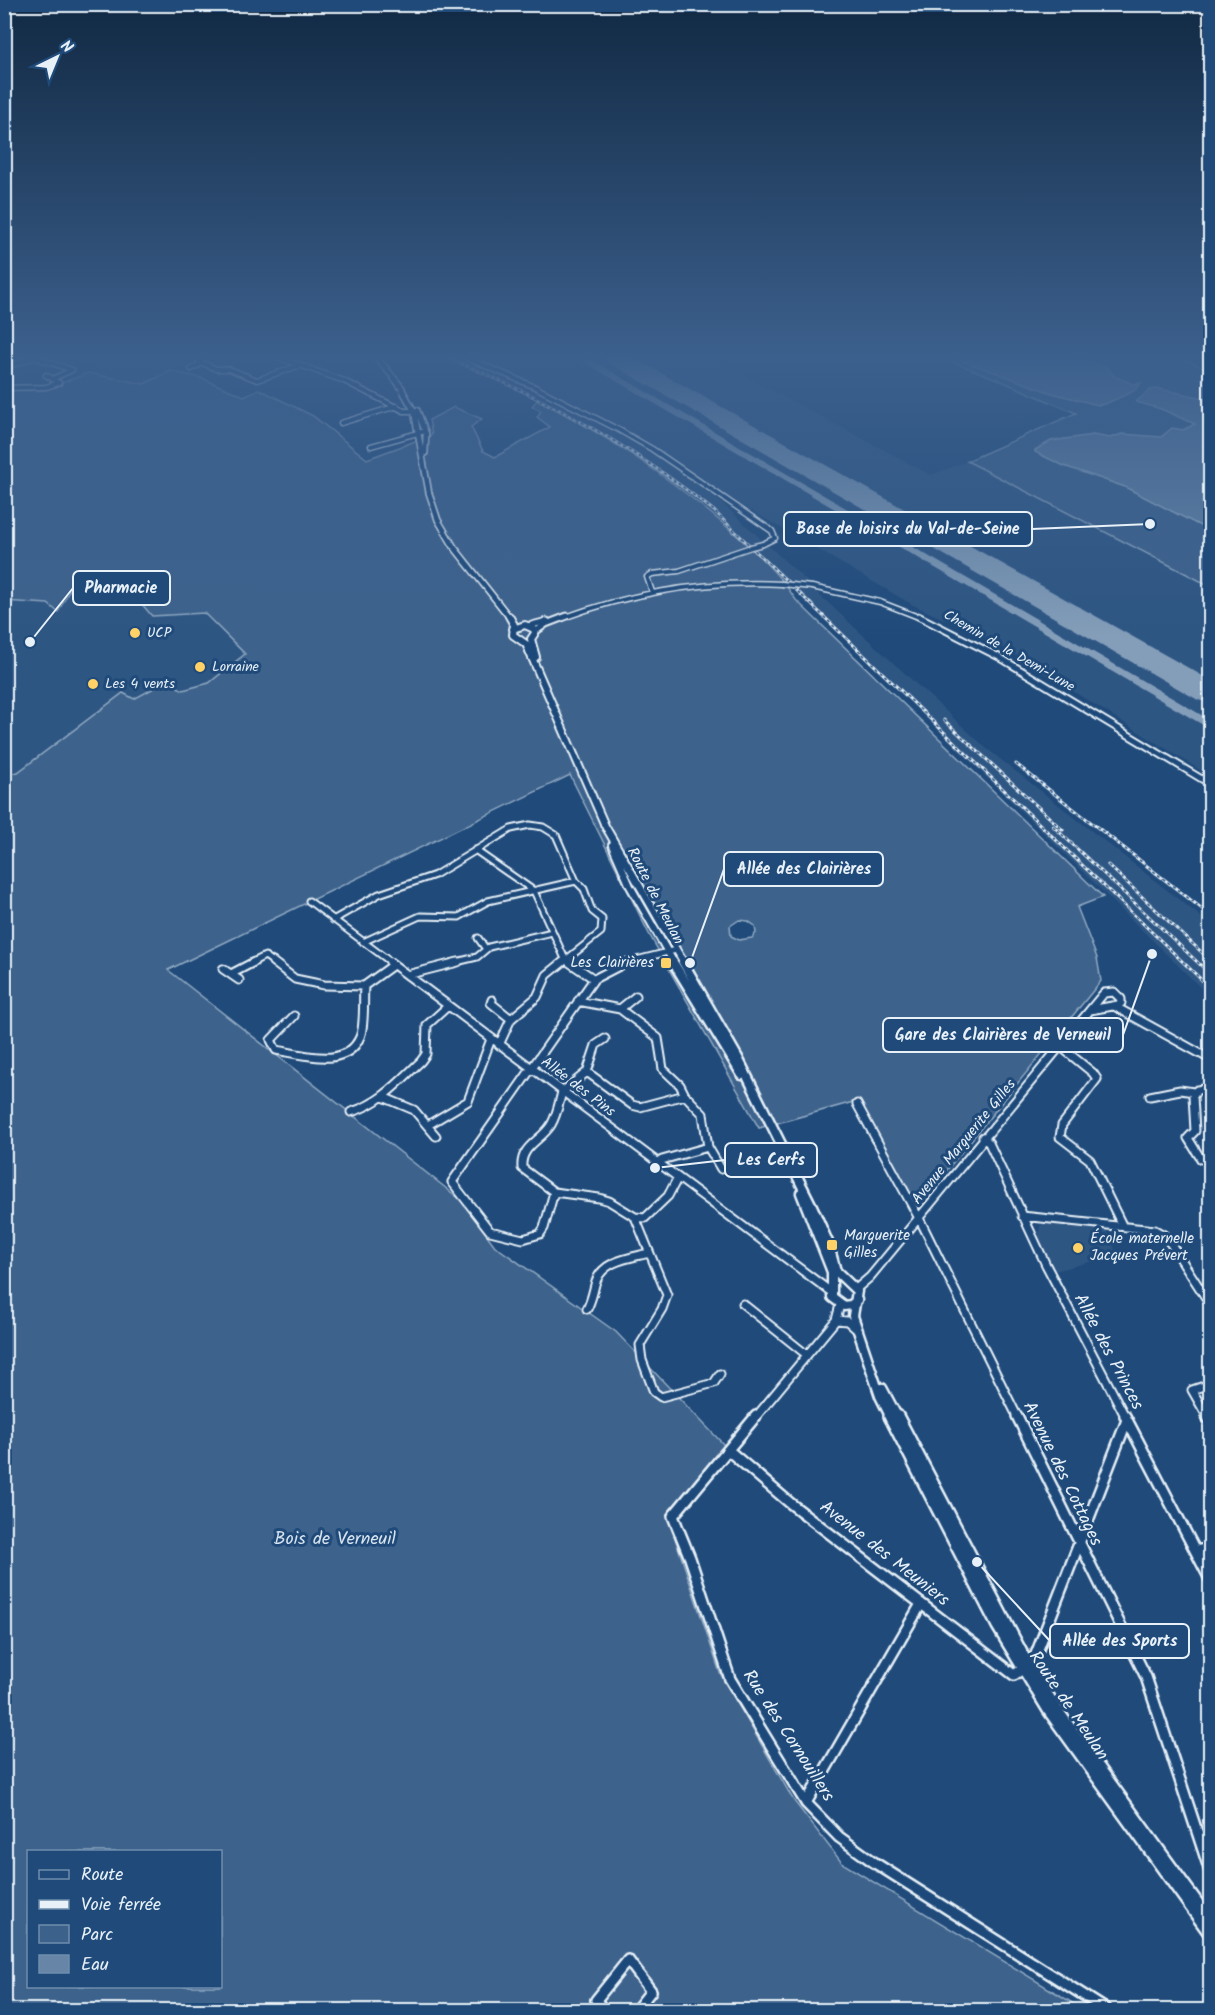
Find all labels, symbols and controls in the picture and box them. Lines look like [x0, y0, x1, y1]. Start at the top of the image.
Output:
north arrow [27, 27, 87, 87]
text: N [54, 35, 78, 60]
callout: Base de loisirs du Val-de-Seine [784, 512, 1032, 546]
text: Base de loisirs du Val-de-Seine [796, 517, 1020, 542]
callout: Pharmacie [73, 571, 170, 605]
text: Pharmacie [85, 576, 158, 601]
street label: Chemin de la Demi-Lune [939, 604, 1079, 698]
place label: UCP [147, 622, 172, 644]
marker: UCP [128, 626, 142, 640]
place label: Lorraine [212, 656, 260, 678]
marker: Lorraine [193, 660, 207, 674]
place label: Les 4 vents [105, 673, 175, 695]
marker: Les 4 vents [86, 677, 100, 691]
street label: Route de Meulan [620, 843, 690, 949]
callout: Allée des Clairières [724, 852, 883, 886]
text: Allée des Clairières [737, 857, 872, 882]
place label: Les Clairières [570, 951, 655, 975]
marker: Les Clairières [659, 956, 673, 970]
callout: Gare des Clairières de Verneuil [883, 1018, 1123, 1052]
text: Gare des Clairières de Verneuil [895, 1023, 1112, 1048]
street label: Allée des Pins [535, 1051, 621, 1124]
street label: Avenue Marguerite Gilles [906, 1074, 1023, 1210]
callout: Les Cerfs [725, 1143, 817, 1177]
text: Les Cerfs [737, 1148, 806, 1173]
place label: Marguerite Gilles [844, 1224, 910, 1265]
place label: École maternelle Jacques Prévert [1090, 1227, 1194, 1268]
marker: Marguerite Gilles [825, 1238, 839, 1252]
marker: École maternelle Jacques Prévert [1071, 1241, 1085, 1255]
street label: Allée des Princes [1065, 1289, 1151, 1416]
street label: Avenue des Cottages [1014, 1397, 1110, 1552]
street label: Avenue des Meuniers [813, 1494, 956, 1614]
park label: Bois de Verneuil [274, 1525, 396, 1554]
callout: Allée des Sports [1050, 1624, 1189, 1658]
text: Allée des Sports [1062, 1629, 1178, 1654]
street label: Route de Meulan [1020, 1645, 1116, 1767]
street label: Rue des Cornouillers [734, 1664, 842, 1808]
legend [27, 1850, 222, 1988]
text: Route [81, 1861, 123, 1890]
text: Voie ferrée [81, 1891, 161, 1920]
text: Parc [81, 1921, 113, 1950]
text: Eau [81, 1951, 109, 1980]

